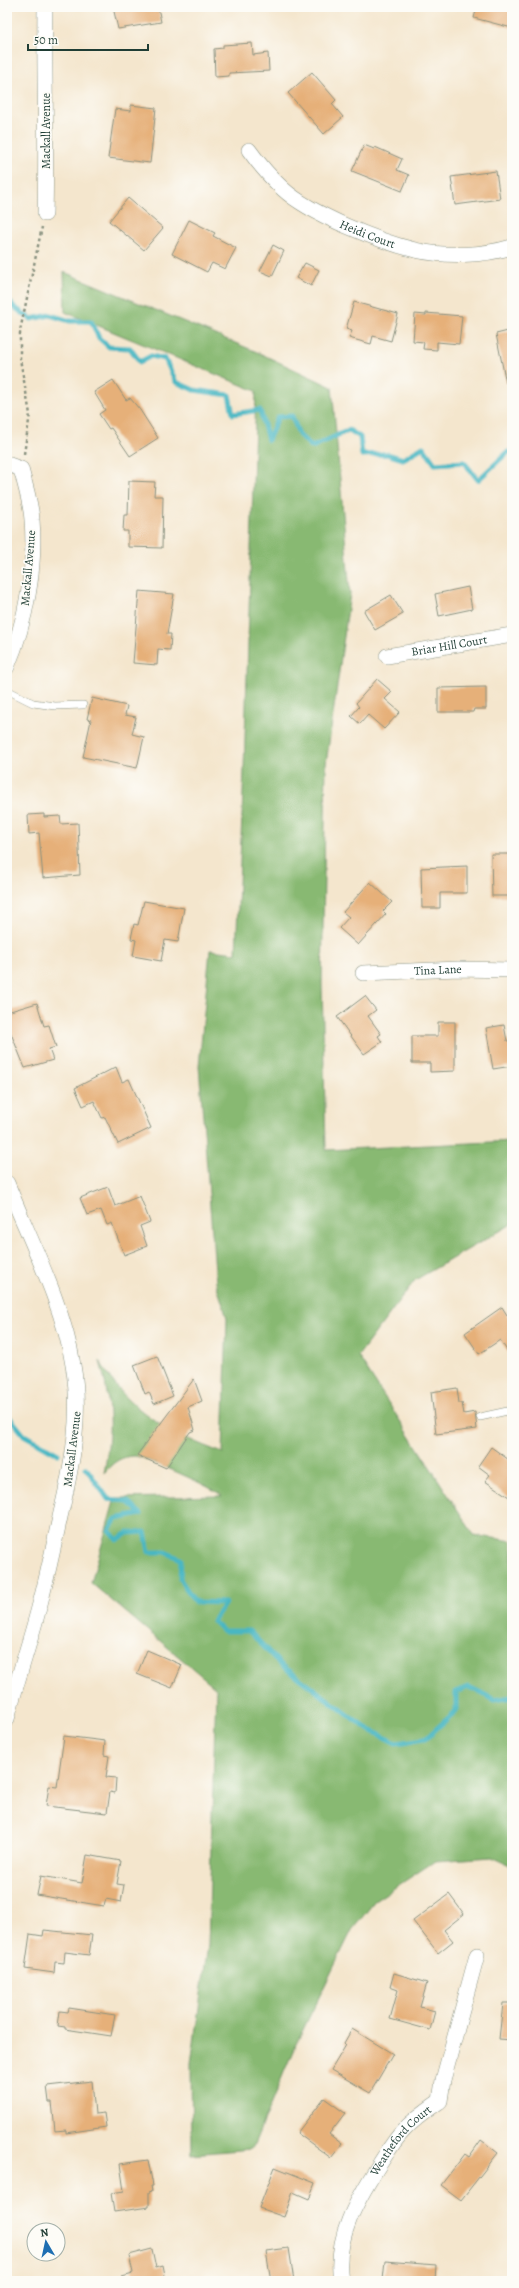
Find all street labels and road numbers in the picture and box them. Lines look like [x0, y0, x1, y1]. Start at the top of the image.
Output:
street label: Mackall Avenue [38, 93, 54, 169]
street label: Heidi Court [337, 216, 397, 252]
street label: Mackall Avenue [17, 529, 39, 607]
street label: Briar Hill Court [410, 631, 488, 660]
street label: Tina Lane [414, 961, 462, 979]
street label: Mackall Avenue [59, 1410, 85, 1488]
street label: Weatheford Court [366, 2101, 435, 2180]

